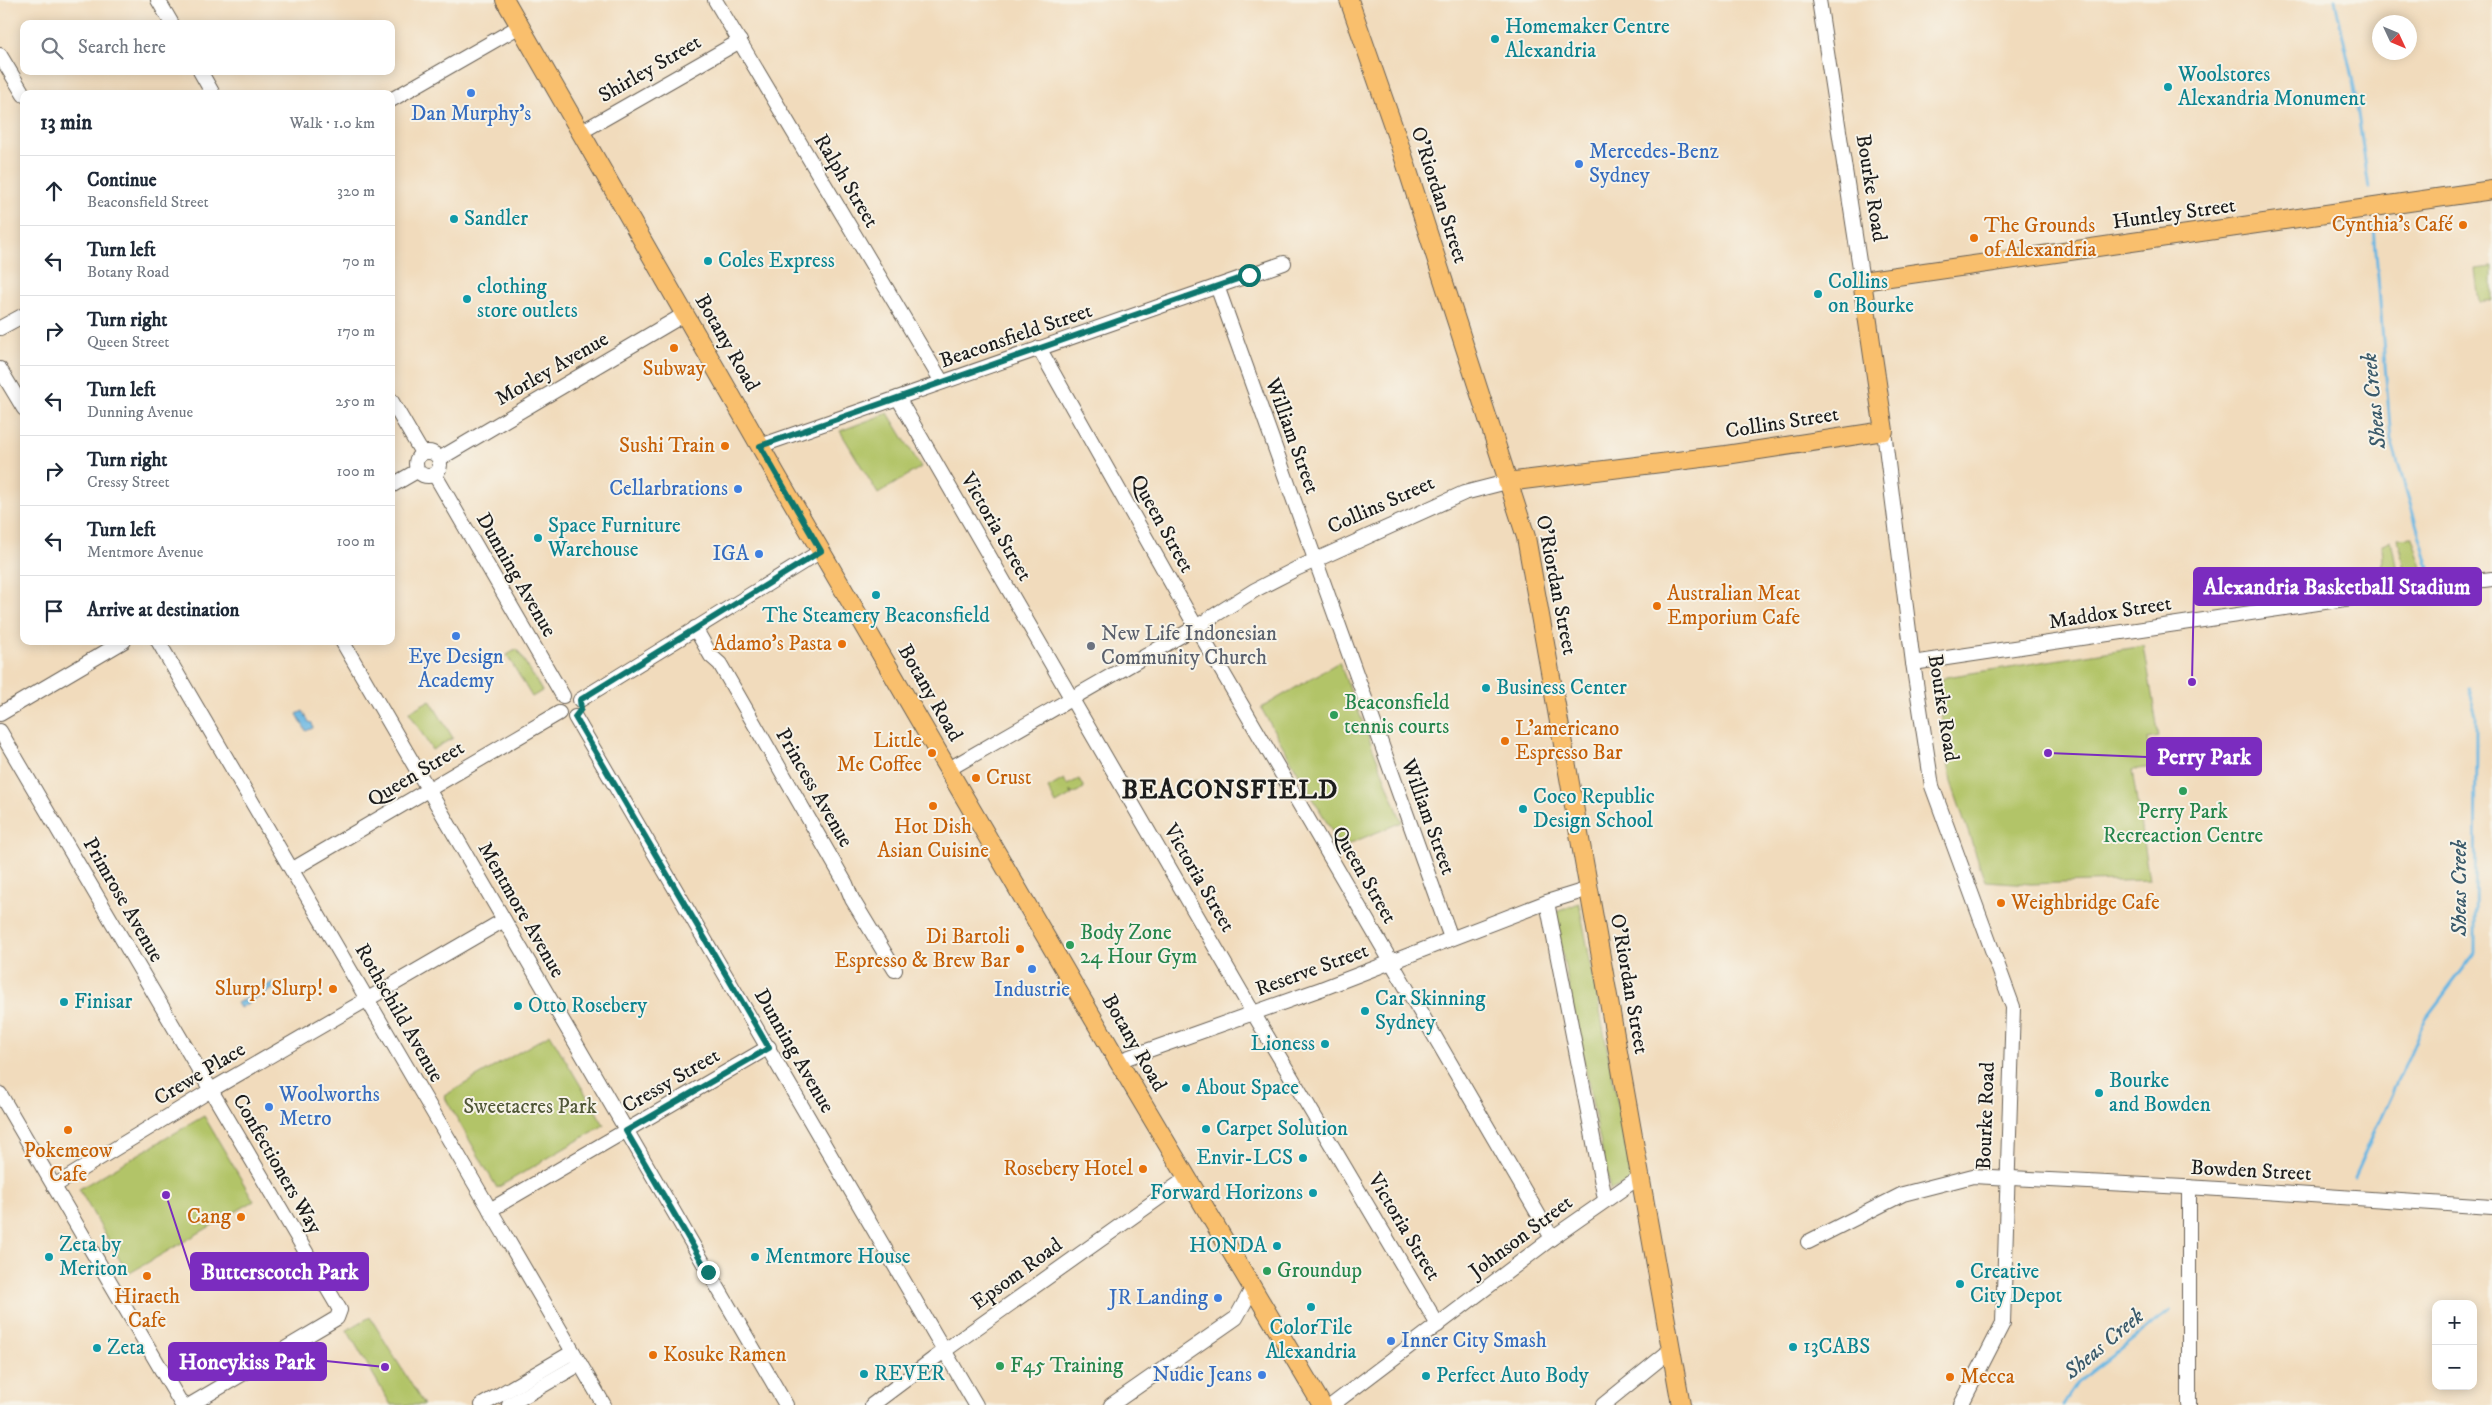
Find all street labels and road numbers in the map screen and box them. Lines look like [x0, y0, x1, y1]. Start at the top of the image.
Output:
street label: Shirley Street [594, 29, 706, 109]
street label: O'Riordan Street [1405, 123, 1473, 267]
street label: Ralph Street [808, 129, 884, 233]
street label: Bourke Road [1850, 133, 1892, 244]
street label: Huntley Street [2111, 192, 2238, 236]
street label: Botany Road [689, 290, 766, 397]
street label: Beaconsfield Street [936, 298, 1096, 374]
street label: Morley Avenue [491, 326, 614, 412]
street label: William Street [1259, 374, 1325, 498]
street label: Collins Street [1724, 401, 1841, 445]
street label: Victoria Street [954, 467, 1038, 586]
street label: Queen Street [1124, 470, 1200, 578]
street label: Collins Street [1324, 470, 1439, 540]
street label: Dunning Avenue [470, 508, 562, 642]
street label: O'Riordan Street [1530, 513, 1582, 657]
street label: Maddox Street [2047, 590, 2173, 636]
street label: Botany Road [892, 640, 969, 747]
street label: Bourke Road [1922, 653, 1964, 764]
street label: Princess Avenue [769, 724, 859, 852]
street label: Queen Street [363, 735, 469, 813]
street label: William Street [1395, 755, 1461, 879]
street label: Victoria Street [1157, 818, 1241, 937]
street label: Queen Street [1326, 822, 1402, 929]
street label: Primrose Avenue [77, 833, 169, 967]
street label: Mentmore Avenue [472, 837, 571, 983]
street label: O'Riordan Street [1604, 912, 1654, 1056]
street label: Reserve Street [1252, 937, 1372, 1002]
street label: Rothschild Avenue [349, 939, 449, 1087]
street label: Dunning Avenue [748, 984, 840, 1118]
street label: Botany Road [1096, 990, 1173, 1097]
street label: Crewe Place [150, 1036, 251, 1111]
street label: Cressy Street [618, 1042, 725, 1119]
street label: Bourke Road [1971, 1061, 2001, 1171]
street label: Confectioners Way [226, 1089, 328, 1240]
street label: Bowden Street [2190, 1155, 2312, 1187]
street label: Victoria Street [1361, 1168, 1446, 1286]
street label: Johnson Street [1463, 1190, 1578, 1285]
street label: Epsom Road [966, 1232, 1068, 1316]

